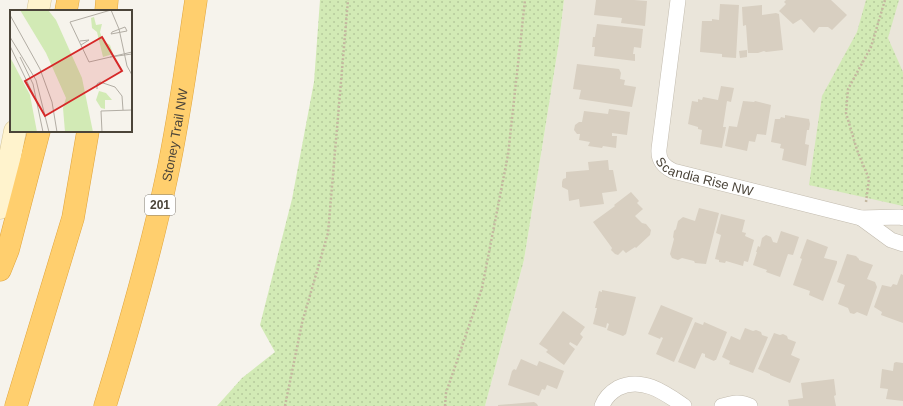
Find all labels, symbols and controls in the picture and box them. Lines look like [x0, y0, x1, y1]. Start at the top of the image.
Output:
inset map [10, 10, 132, 132]
street label: Stoney Trail NW [158, 87, 190, 183]
street label: Scandia Rise NW [653, 154, 756, 199]
road number: 201 [145, 195, 175, 215]

